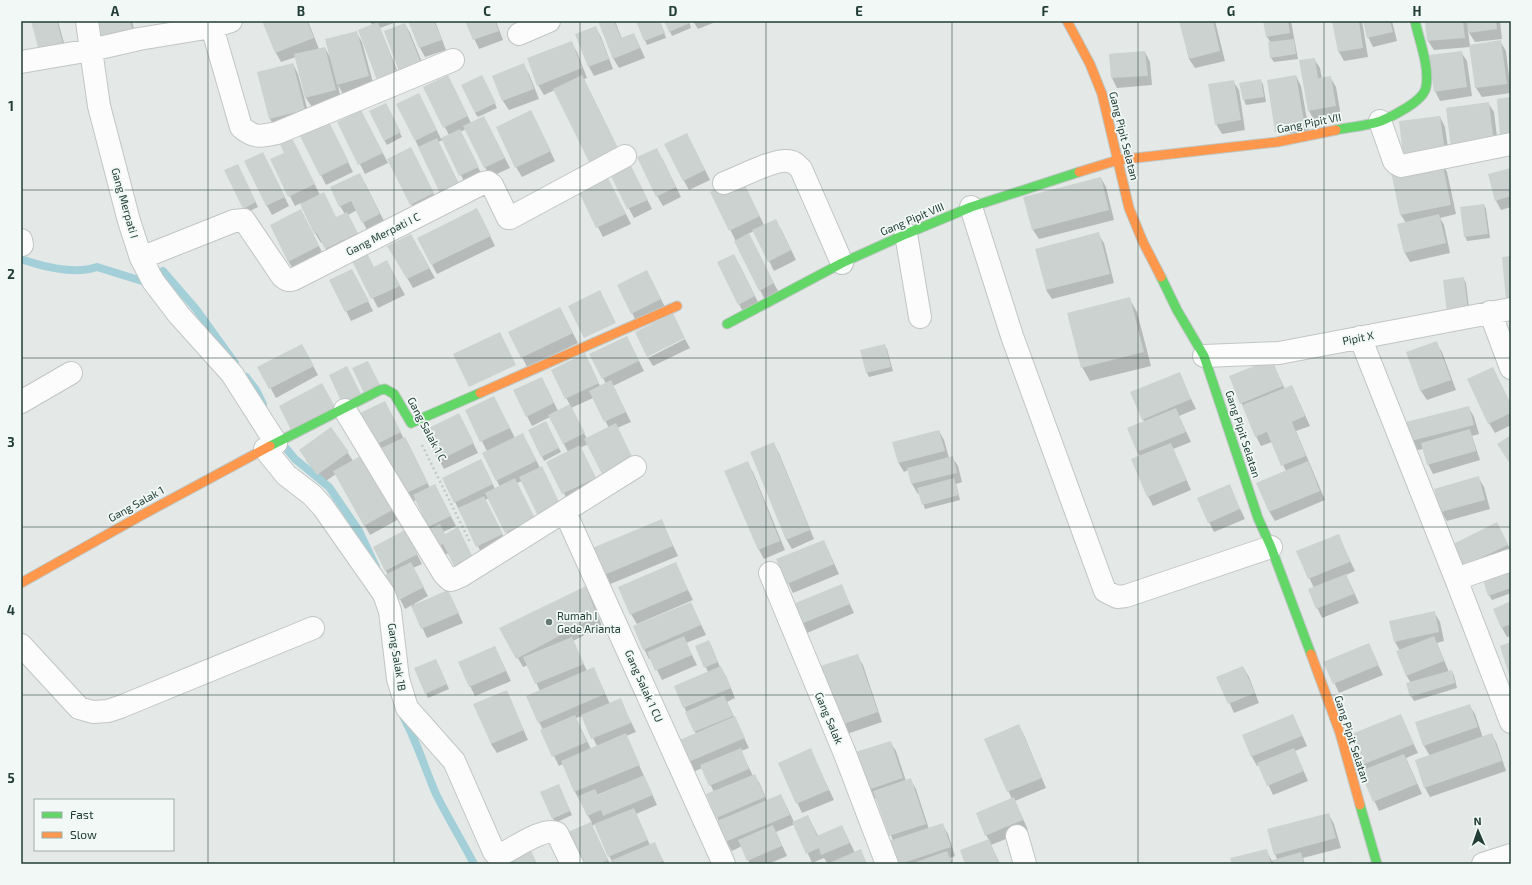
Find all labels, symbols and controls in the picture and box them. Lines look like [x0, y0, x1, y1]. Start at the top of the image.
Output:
text: A [111, 3, 120, 19]
text: B [297, 3, 305, 19]
text: C [483, 3, 491, 19]
text: D [669, 3, 678, 19]
text: E [855, 3, 863, 19]
text: F [1041, 3, 1049, 19]
text: G [1227, 3, 1235, 19]
text: H [1413, 3, 1422, 19]
street label: Gang Pipit Selatan [1107, 90, 1142, 182]
text: 1 [8, 98, 14, 114]
street label: Gang Pipit VII [1276, 110, 1342, 135]
street label: Gang Merpati I [109, 166, 142, 240]
street label: Gang Pipit VIII [878, 199, 946, 238]
street label: Gang Merpati I C [344, 209, 422, 258]
text: 2 [7, 266, 15, 282]
street label: Pipit X [1341, 328, 1375, 347]
street label: Gang Pipit Selatan [1223, 389, 1264, 479]
street label: Gang Salak 1 C [405, 395, 450, 463]
text: 3 [7, 434, 15, 450]
street label: Gang Salak 1 [106, 483, 166, 524]
text: 4 [7, 602, 15, 618]
place label: Rumah I Gede Arianta [557, 609, 621, 635]
marker: Rumah I Gede Arianta [544, 617, 554, 627]
street label: Gang Salak 1B [386, 622, 409, 692]
street label: Gang Salak 1 CU [623, 648, 666, 724]
street label: Gang Salak [813, 690, 846, 746]
street label: Gang Pipit Selatan [1332, 694, 1373, 784]
text: 5 [7, 770, 15, 786]
legend [34, 799, 174, 851]
text: Fast [70, 807, 94, 821]
north arrow [1458, 811, 1498, 851]
text: N [1473, 814, 1482, 827]
text: Slow [70, 827, 97, 841]

